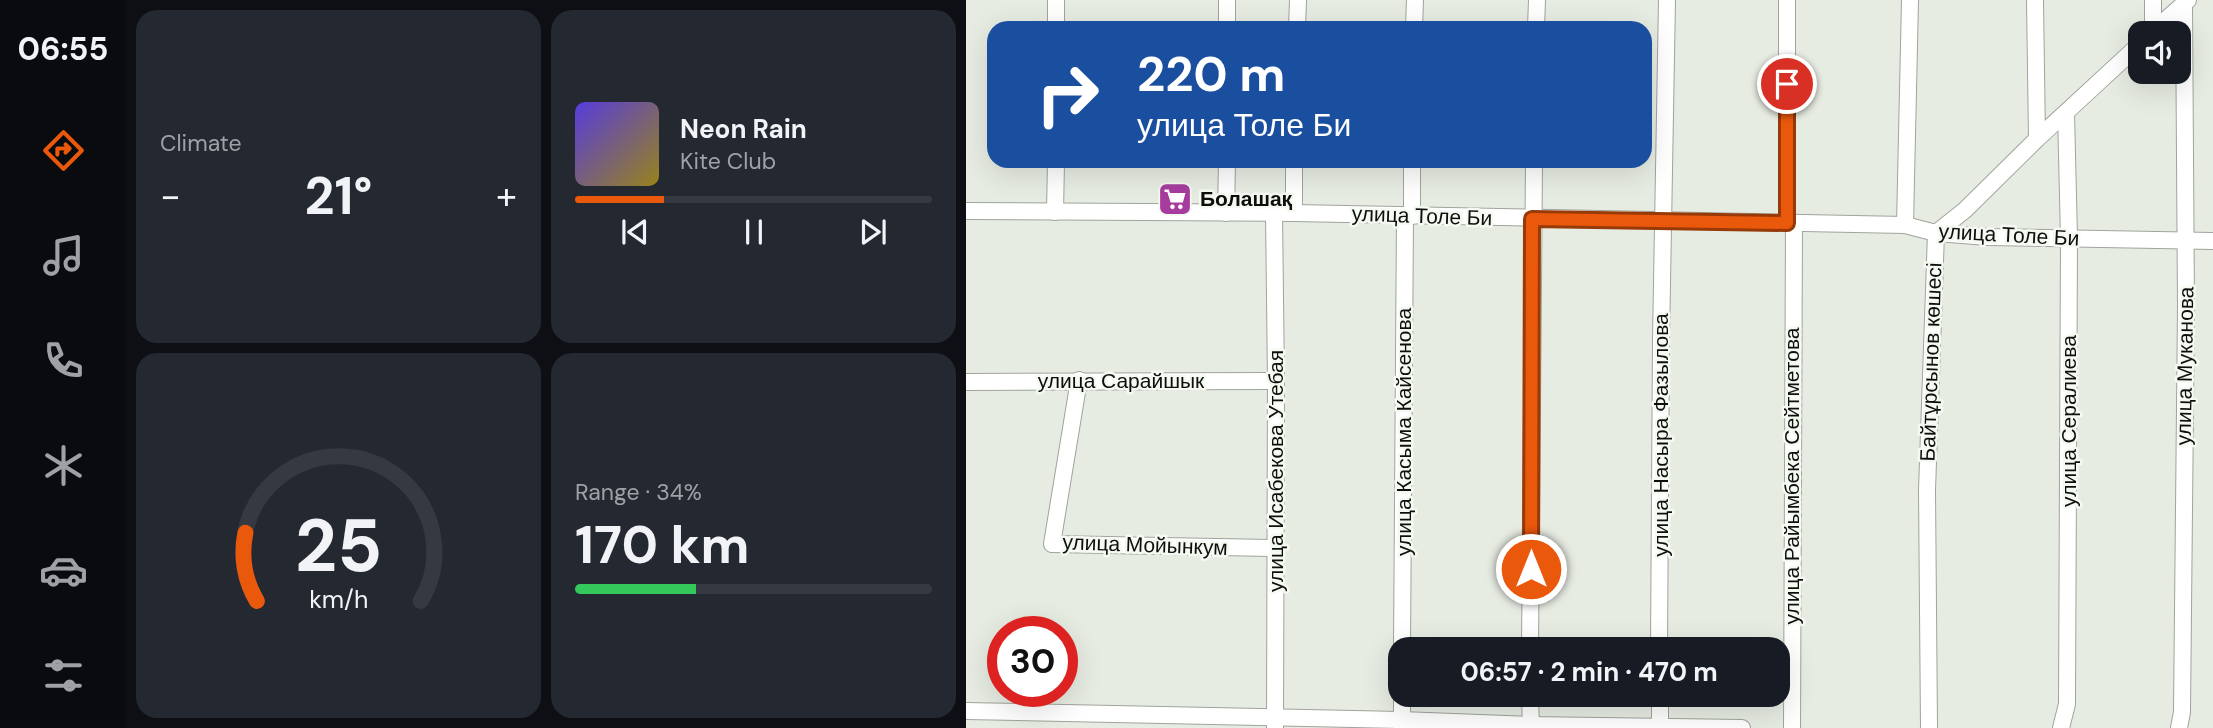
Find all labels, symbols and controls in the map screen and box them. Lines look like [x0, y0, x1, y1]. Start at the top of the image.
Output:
map controls [2128, 21, 2191, 84]
button: sound [2128, 21, 2191, 84]
text: 06:55 [18, 28, 108, 70]
text: 220 m [1137, 42, 1285, 106]
icon: right [1022, 49, 1113, 140]
pin [1757, 54, 1817, 114]
icon: arrive [1768, 65, 1806, 103]
text: улица Толе Би [1137, 104, 1351, 146]
text: Neon Rain [680, 112, 807, 146]
icon: directions [39, 126, 88, 175]
text: Climate [160, 128, 242, 158]
text: Kite Club [680, 146, 776, 176]
text: 21° [305, 162, 372, 230]
text: − [160, 171, 181, 221]
text: + [496, 171, 517, 221]
supermarket icon: Болашақ [1156, 180, 1194, 218]
place label: Болашақ [1200, 185, 1293, 213]
street label: улица Толе Би [1351, 200, 1493, 232]
icon: previous [616, 213, 654, 251]
icon: pause [735, 213, 773, 251]
icon: next [854, 213, 892, 251]
street label: улица Толе Би [1938, 217, 2080, 253]
icon: music [39, 231, 88, 280]
street label: Байтұрсынов көшесі [1914, 262, 1948, 462]
street label: улица Муканова [2170, 286, 2200, 446]
street label: улица Касыма Кайсенова [1390, 308, 1418, 556]
street label: улица Насыра Фазылова [1647, 313, 1675, 557]
street label: улица Райымбека Сейтметова [1778, 327, 1806, 625]
street label: улица Сералиева [2055, 335, 2083, 507]
icon: phone [39, 336, 88, 385]
street label: улица Исабекова Утебая [1262, 350, 1290, 592]
street label: улица Сарайшык [1038, 367, 1205, 395]
icon: climate [39, 441, 88, 490]
text: Range · 34% [575, 477, 702, 507]
text: 25 [295, 500, 382, 595]
text: 170 km [575, 511, 749, 579]
street label: улица Мойынкум [1062, 528, 1228, 562]
position arrow [1494, 532, 1568, 606]
icon: car [39, 546, 88, 595]
text: km/h [309, 583, 368, 616]
speed limit sign: 30 [987, 616, 1078, 707]
icon: filters [39, 651, 88, 700]
text: 06:57 · 2 min · 470 m [1460, 655, 1718, 689]

